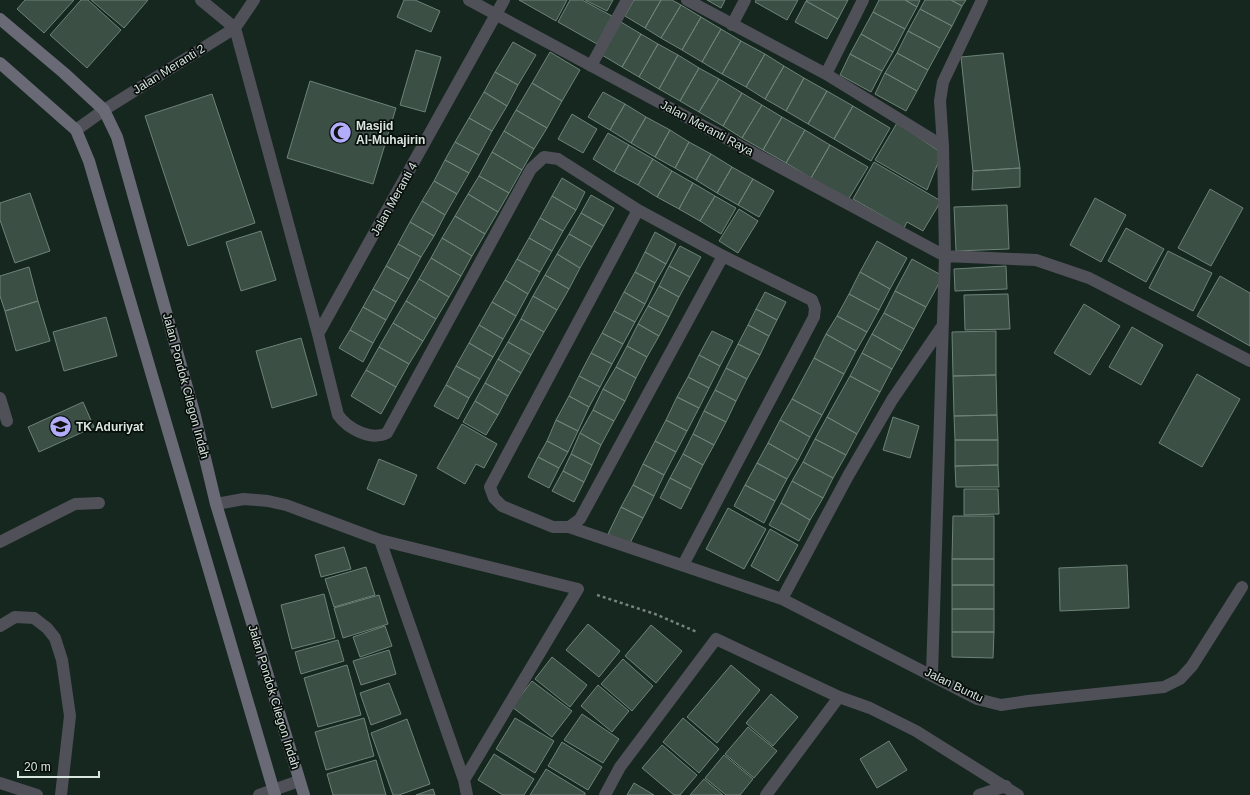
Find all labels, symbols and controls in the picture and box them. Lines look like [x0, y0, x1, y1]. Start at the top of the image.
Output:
street label: Jalan Meranti 2 [131, 41, 208, 97]
street label: Jalan Meranti Raya [658, 98, 756, 159]
place label: Masjid Al-Muhajirin [356, 119, 425, 147]
mosque icon: Masjid Al-Muhajirin [328, 120, 354, 146]
street label: Jalan Meranti 4 [368, 159, 420, 238]
street label: Jalan Pondok Cilegon Indah [160, 312, 212, 460]
school or university icon: TK Aduriyat [48, 414, 74, 440]
place label: TK Aduriyat [76, 420, 144, 434]
street label: Jalan Pondok Cilegon Indah [245, 623, 303, 771]
street label: Jalan Buntu [922, 665, 986, 705]
scale bar [18, 753, 99, 779]
text: 20 m [24, 760, 51, 774]

